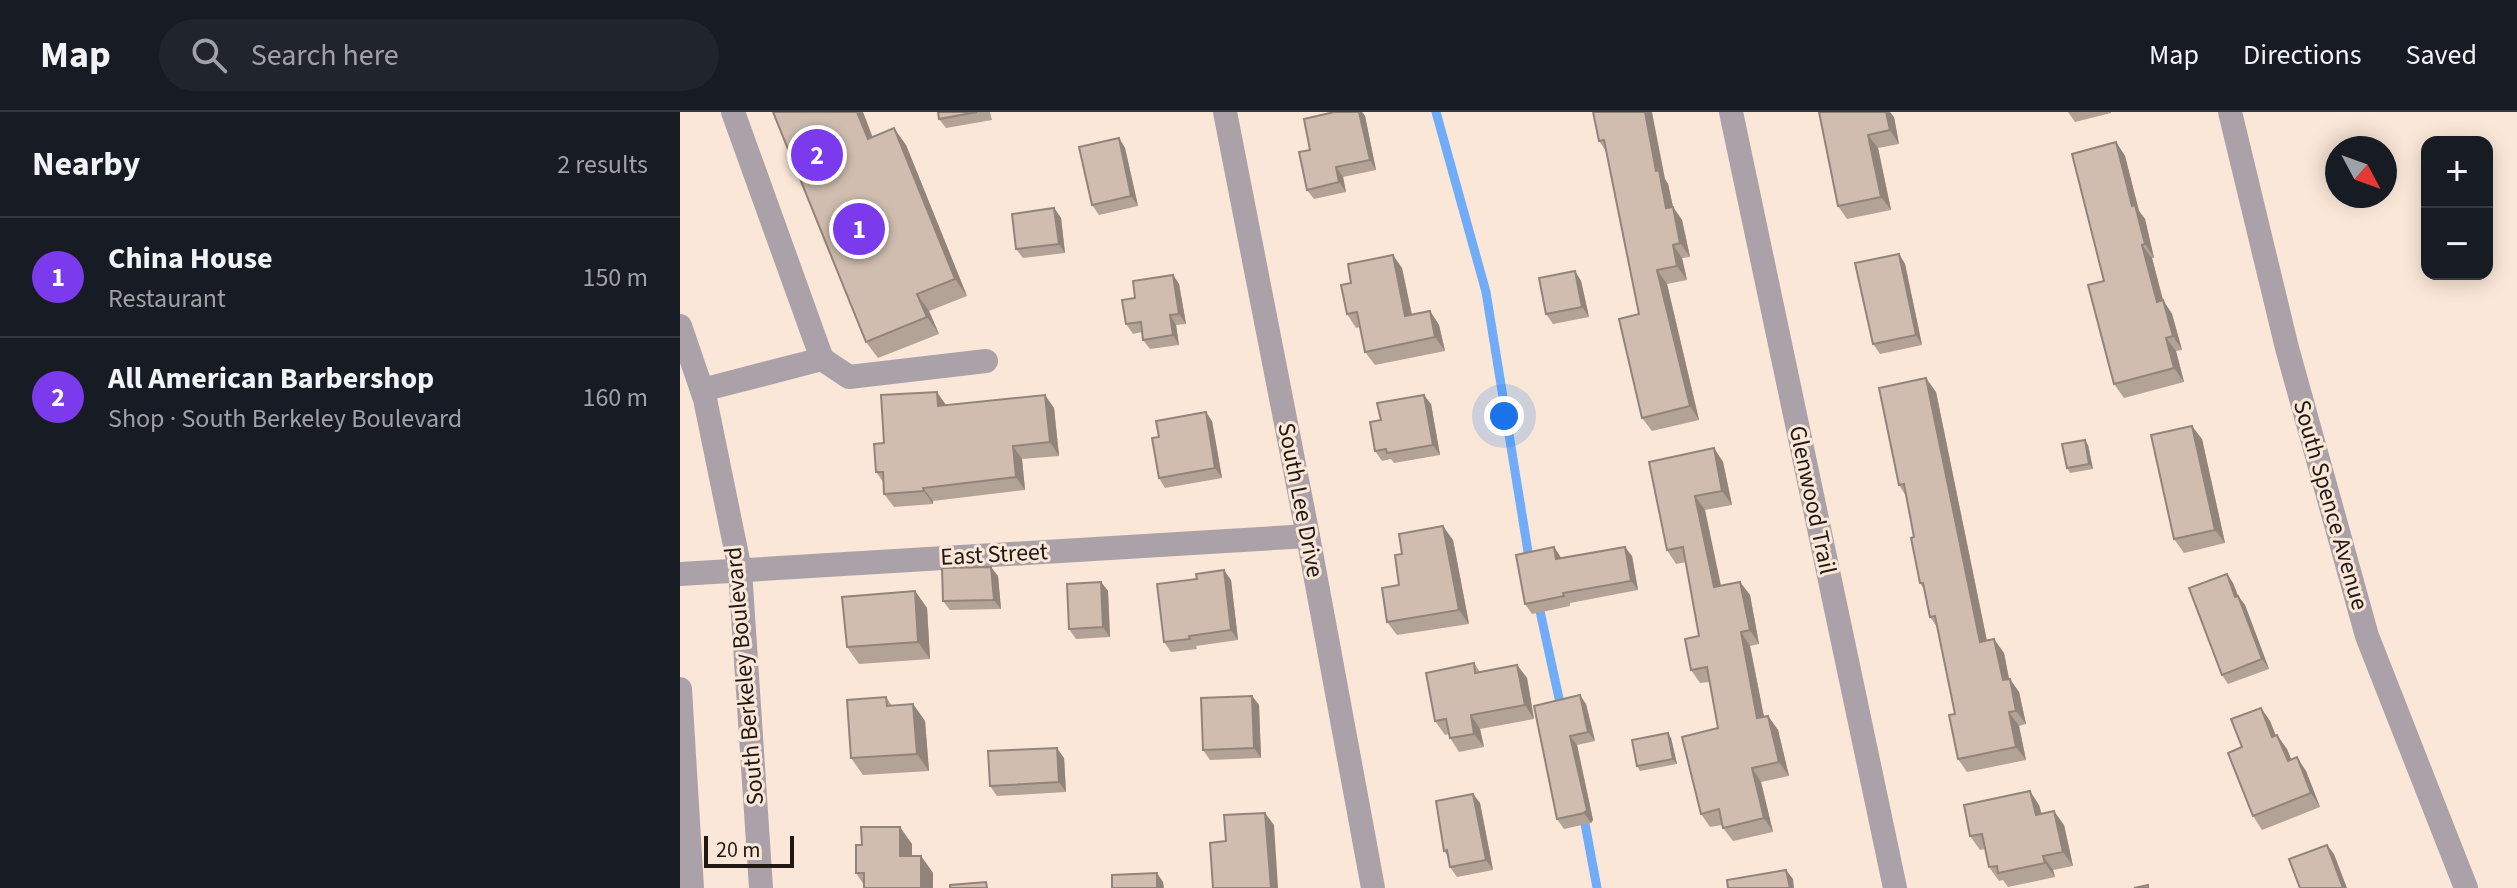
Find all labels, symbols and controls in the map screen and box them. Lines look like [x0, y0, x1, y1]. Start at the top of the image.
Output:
search box [159, 19, 719, 91]
text: Map [40, 28, 111, 82]
icon: search [187, 33, 231, 77]
text: Search here [251, 34, 399, 77]
text: Map [2149, 35, 2199, 75]
text: Directions [2243, 35, 2362, 75]
text: Saved [2406, 35, 2477, 75]
pin: 2 [791, 125, 843, 185]
north arrow [2325, 136, 2397, 208]
map controls [2421, 136, 2493, 280]
button: + [2421, 136, 2493, 208]
text: Nearby [32, 140, 140, 189]
text: 2 results [557, 146, 648, 183]
pin: 1 [833, 199, 885, 259]
button: − [2421, 208, 2493, 280]
text: China House [108, 237, 273, 280]
text: 1 [51, 259, 65, 296]
text: 150 m [582, 259, 648, 296]
text: Restaurant [108, 280, 226, 317]
text: All American Barbershop [108, 357, 434, 400]
text: 2 [51, 379, 65, 416]
text: 160 m [582, 379, 648, 416]
your location [1484, 396, 1524, 436]
street label: South Spence Avenue [2284, 396, 2377, 614]
text: Shop · South Berkeley Boulevard [108, 400, 462, 437]
street label: South Lee Drive [1268, 420, 1333, 580]
street label: Glenwood Trail [1780, 423, 1845, 578]
street label: East Street [940, 534, 1049, 575]
street label: South Berkeley Boulevard [716, 545, 773, 807]
scale bar [704, 832, 794, 868]
text: 20 m [716, 834, 761, 866]

